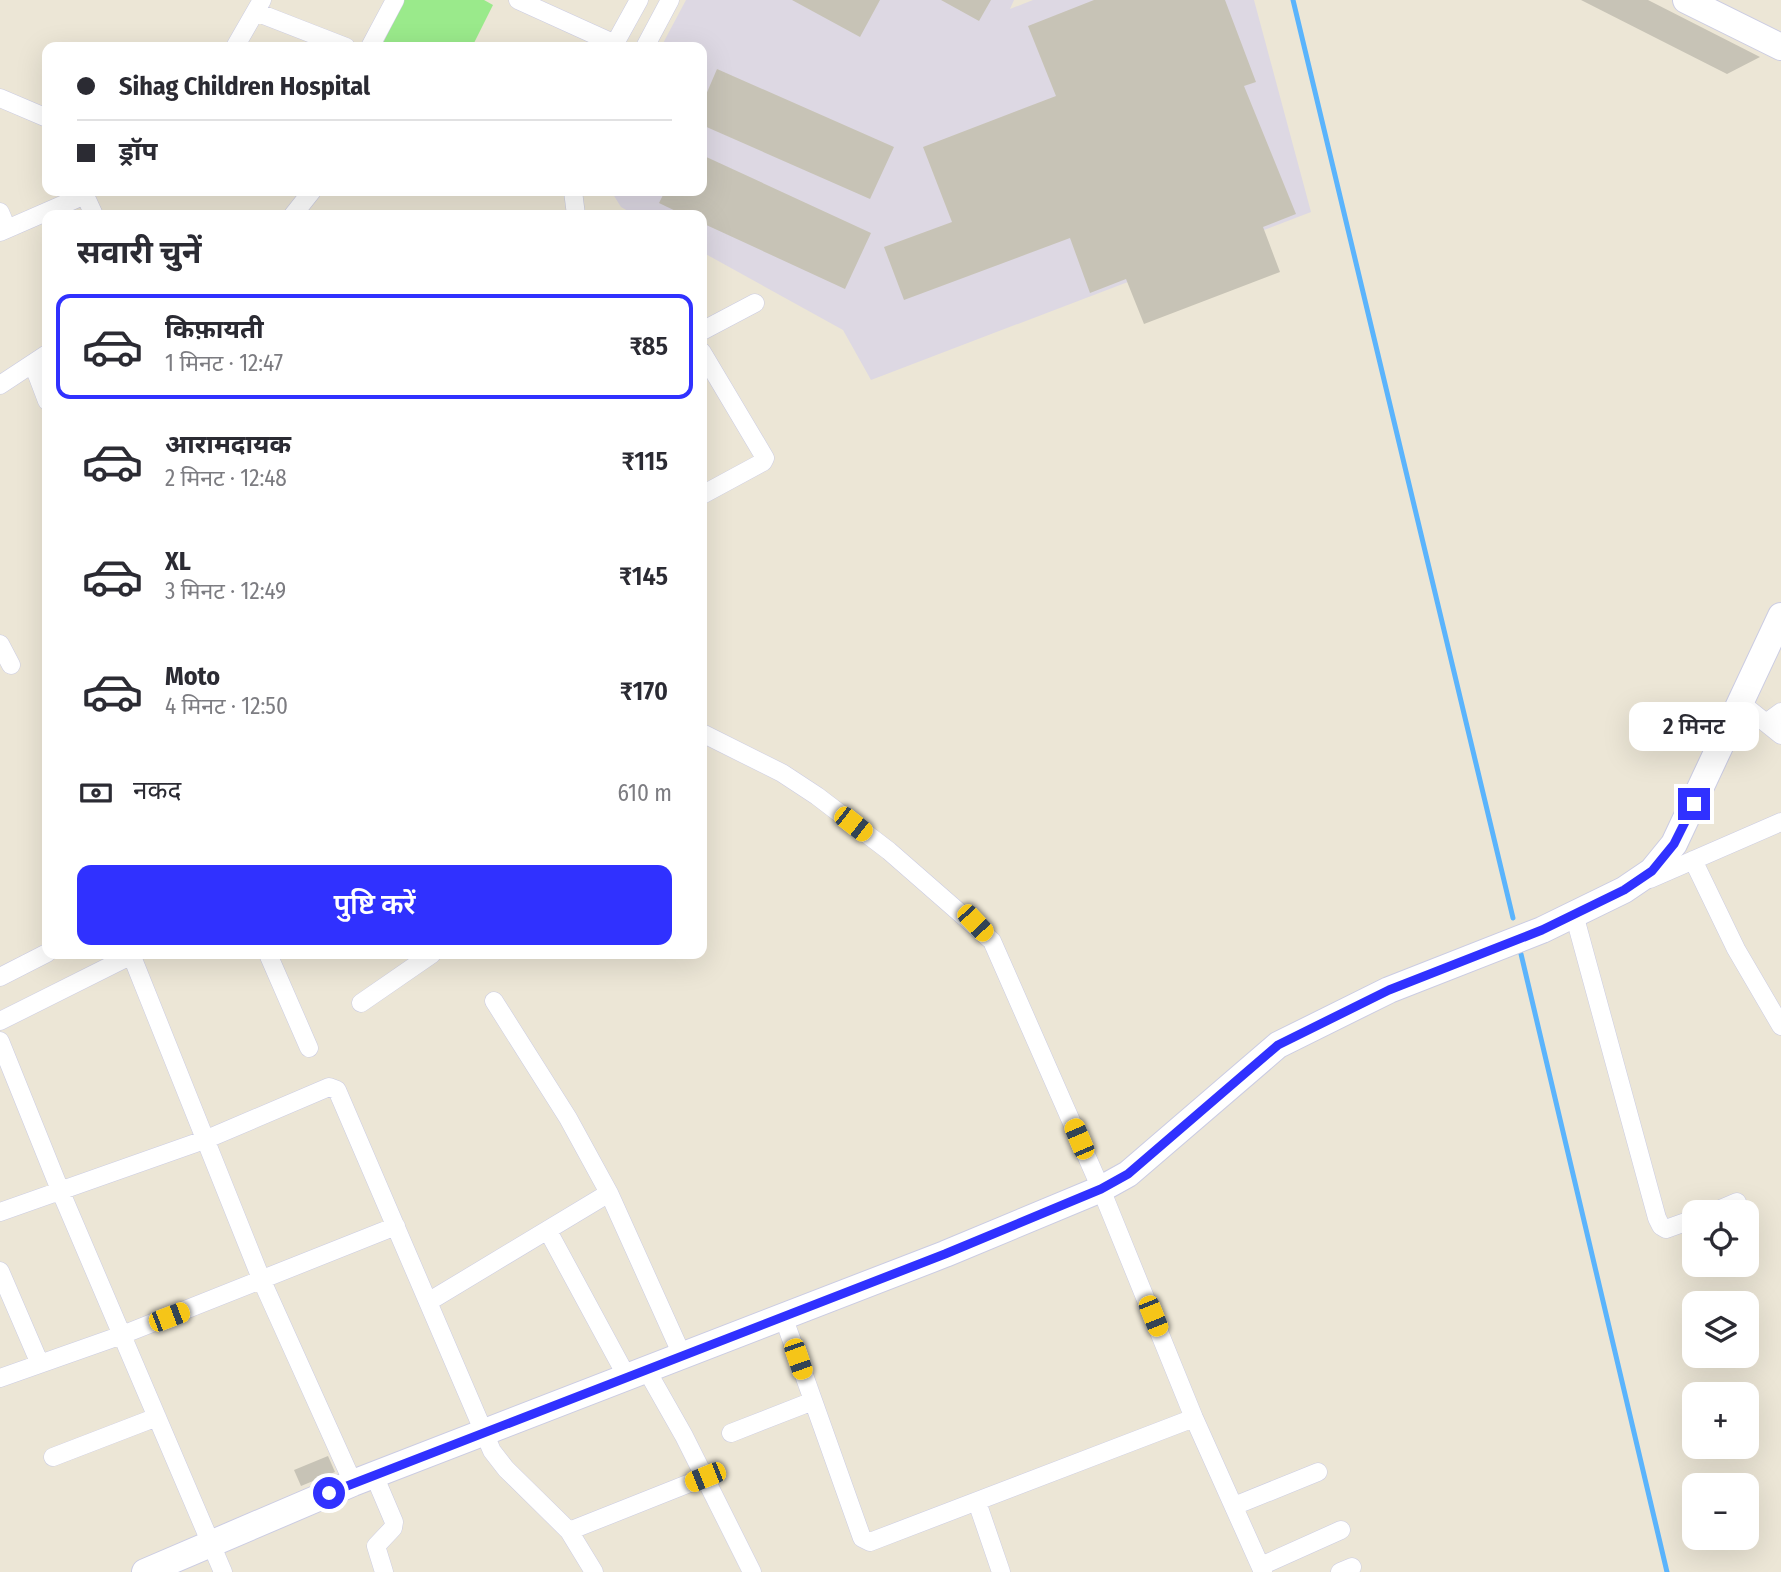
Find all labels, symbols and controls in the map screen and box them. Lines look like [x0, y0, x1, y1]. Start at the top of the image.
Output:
text: Sihag Children Hospital [119, 71, 370, 102]
text: ड्रॉप [119, 136, 157, 167]
text: सवारी चुनें [77, 233, 201, 271]
text: किफ़ायती [165, 314, 264, 345]
icon: car [81, 315, 144, 378]
text: ₹85 [629, 331, 668, 362]
text: 1 मिनट · 12:47 [165, 349, 283, 377]
text: आरामदायक [165, 429, 291, 460]
icon: car [81, 430, 144, 493]
text: ₹115 [622, 446, 668, 477]
text: 2 मिनट · 12:48 [165, 464, 287, 492]
icon: car [81, 545, 144, 608]
text: XL [165, 546, 191, 577]
text: ₹145 [619, 561, 668, 592]
text: 3 मिनट · 12:49 [165, 577, 286, 605]
icon: car [81, 660, 144, 723]
text: Moto [165, 661, 220, 692]
text: ₹170 [620, 676, 668, 707]
text: 4 मिनट · 12:50 [165, 692, 288, 720]
callout: 2 मिनट [1629, 702, 1759, 752]
text: 2 मिनट [1663, 712, 1725, 740]
icon: cash [77, 774, 115, 812]
text: नकद [133, 775, 181, 806]
text: 610 m [618, 779, 672, 807]
route end [1678, 788, 1710, 820]
car [830, 803, 877, 845]
button: पुष्टि करें [77, 865, 672, 945]
car [953, 900, 998, 946]
car [1062, 1116, 1097, 1162]
map controls [1682, 1200, 1759, 1550]
button: locate [1682, 1200, 1759, 1277]
button: layers [1682, 1291, 1759, 1368]
car [1136, 1293, 1171, 1339]
car [146, 1300, 193, 1334]
car [782, 1336, 815, 1382]
button: + [1682, 1382, 1759, 1459]
car [682, 1459, 729, 1495]
button: − [1682, 1473, 1759, 1550]
route start [313, 1477, 345, 1509]

